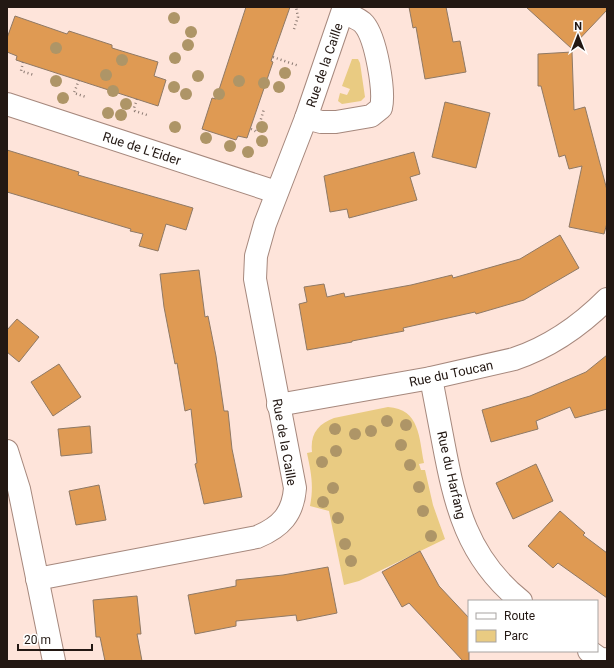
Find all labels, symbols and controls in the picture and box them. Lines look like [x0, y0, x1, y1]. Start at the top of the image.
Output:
north arrow [558, 16, 598, 56]
text: N [574, 20, 582, 33]
street label: Rue de la Caille [303, 21, 346, 109]
street label: Rue de L'Eider [101, 129, 183, 168]
street label: Rue du Toucan [408, 357, 494, 390]
street label: Rue de la Caille [269, 397, 300, 487]
street label: Rue du Harfang [434, 430, 469, 521]
legend [468, 600, 598, 652]
text: Route [504, 609, 535, 623]
scale bar [18, 626, 92, 652]
text: Parc [504, 629, 528, 643]
text: 20 m [24, 633, 51, 647]

